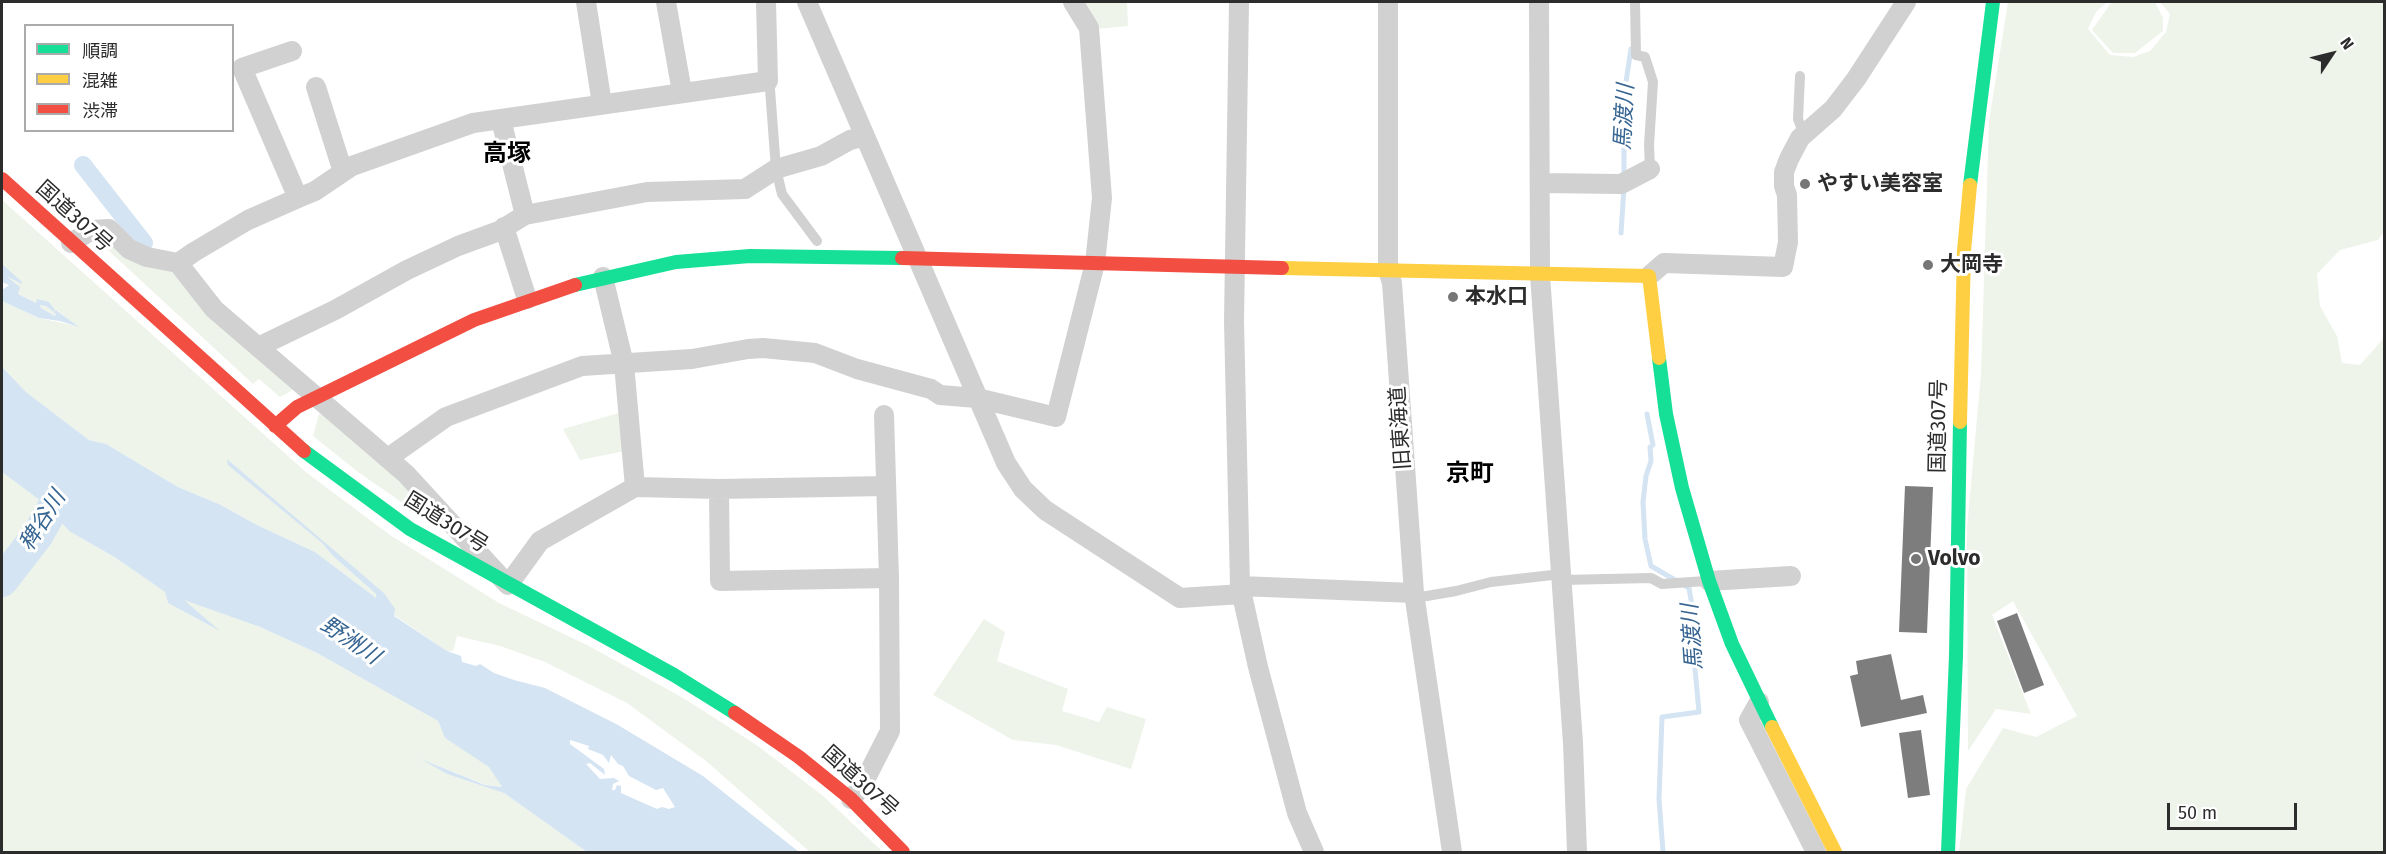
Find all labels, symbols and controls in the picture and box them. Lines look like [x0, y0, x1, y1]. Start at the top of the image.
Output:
legend [24, 24, 234, 132]
north arrow [2302, 24, 2362, 84]
text: N [2336, 34, 2358, 53]
text: 順調 [82, 40, 118, 62]
text: 混雑 [82, 70, 118, 92]
water label: 馬渡川 [1610, 83, 1640, 151]
text: 渋滞 [82, 100, 118, 122]
district label: 高塚 [483, 140, 531, 168]
place label: やすい美容室 [1817, 171, 1943, 197]
street label: 国道307号 [31, 176, 117, 258]
marker: やすい美容室 [1798, 177, 1812, 191]
place label: 大岡寺 [1940, 252, 2003, 278]
marker: 大岡寺 [1921, 258, 1935, 272]
place label: 本水口 [1465, 284, 1528, 310]
marker: 本水口 [1446, 290, 1460, 304]
street label: 国道307号 [1926, 379, 1952, 473]
street label: 旧東海道 [1386, 385, 1416, 471]
district label: 京町 [1446, 460, 1494, 488]
water label: 稗谷川 [14, 486, 72, 556]
street label: 国道307号 [399, 487, 493, 559]
place label: Volvo [1928, 546, 1981, 572]
marker: Volvo [1909, 552, 1923, 566]
water label: 馬渡川 [1678, 603, 1708, 671]
water label: 野洲川 [315, 612, 385, 670]
street label: 国道307号 [817, 741, 903, 823]
scale bar [2170, 791, 2300, 829]
text: 50 m [2178, 802, 2217, 824]

